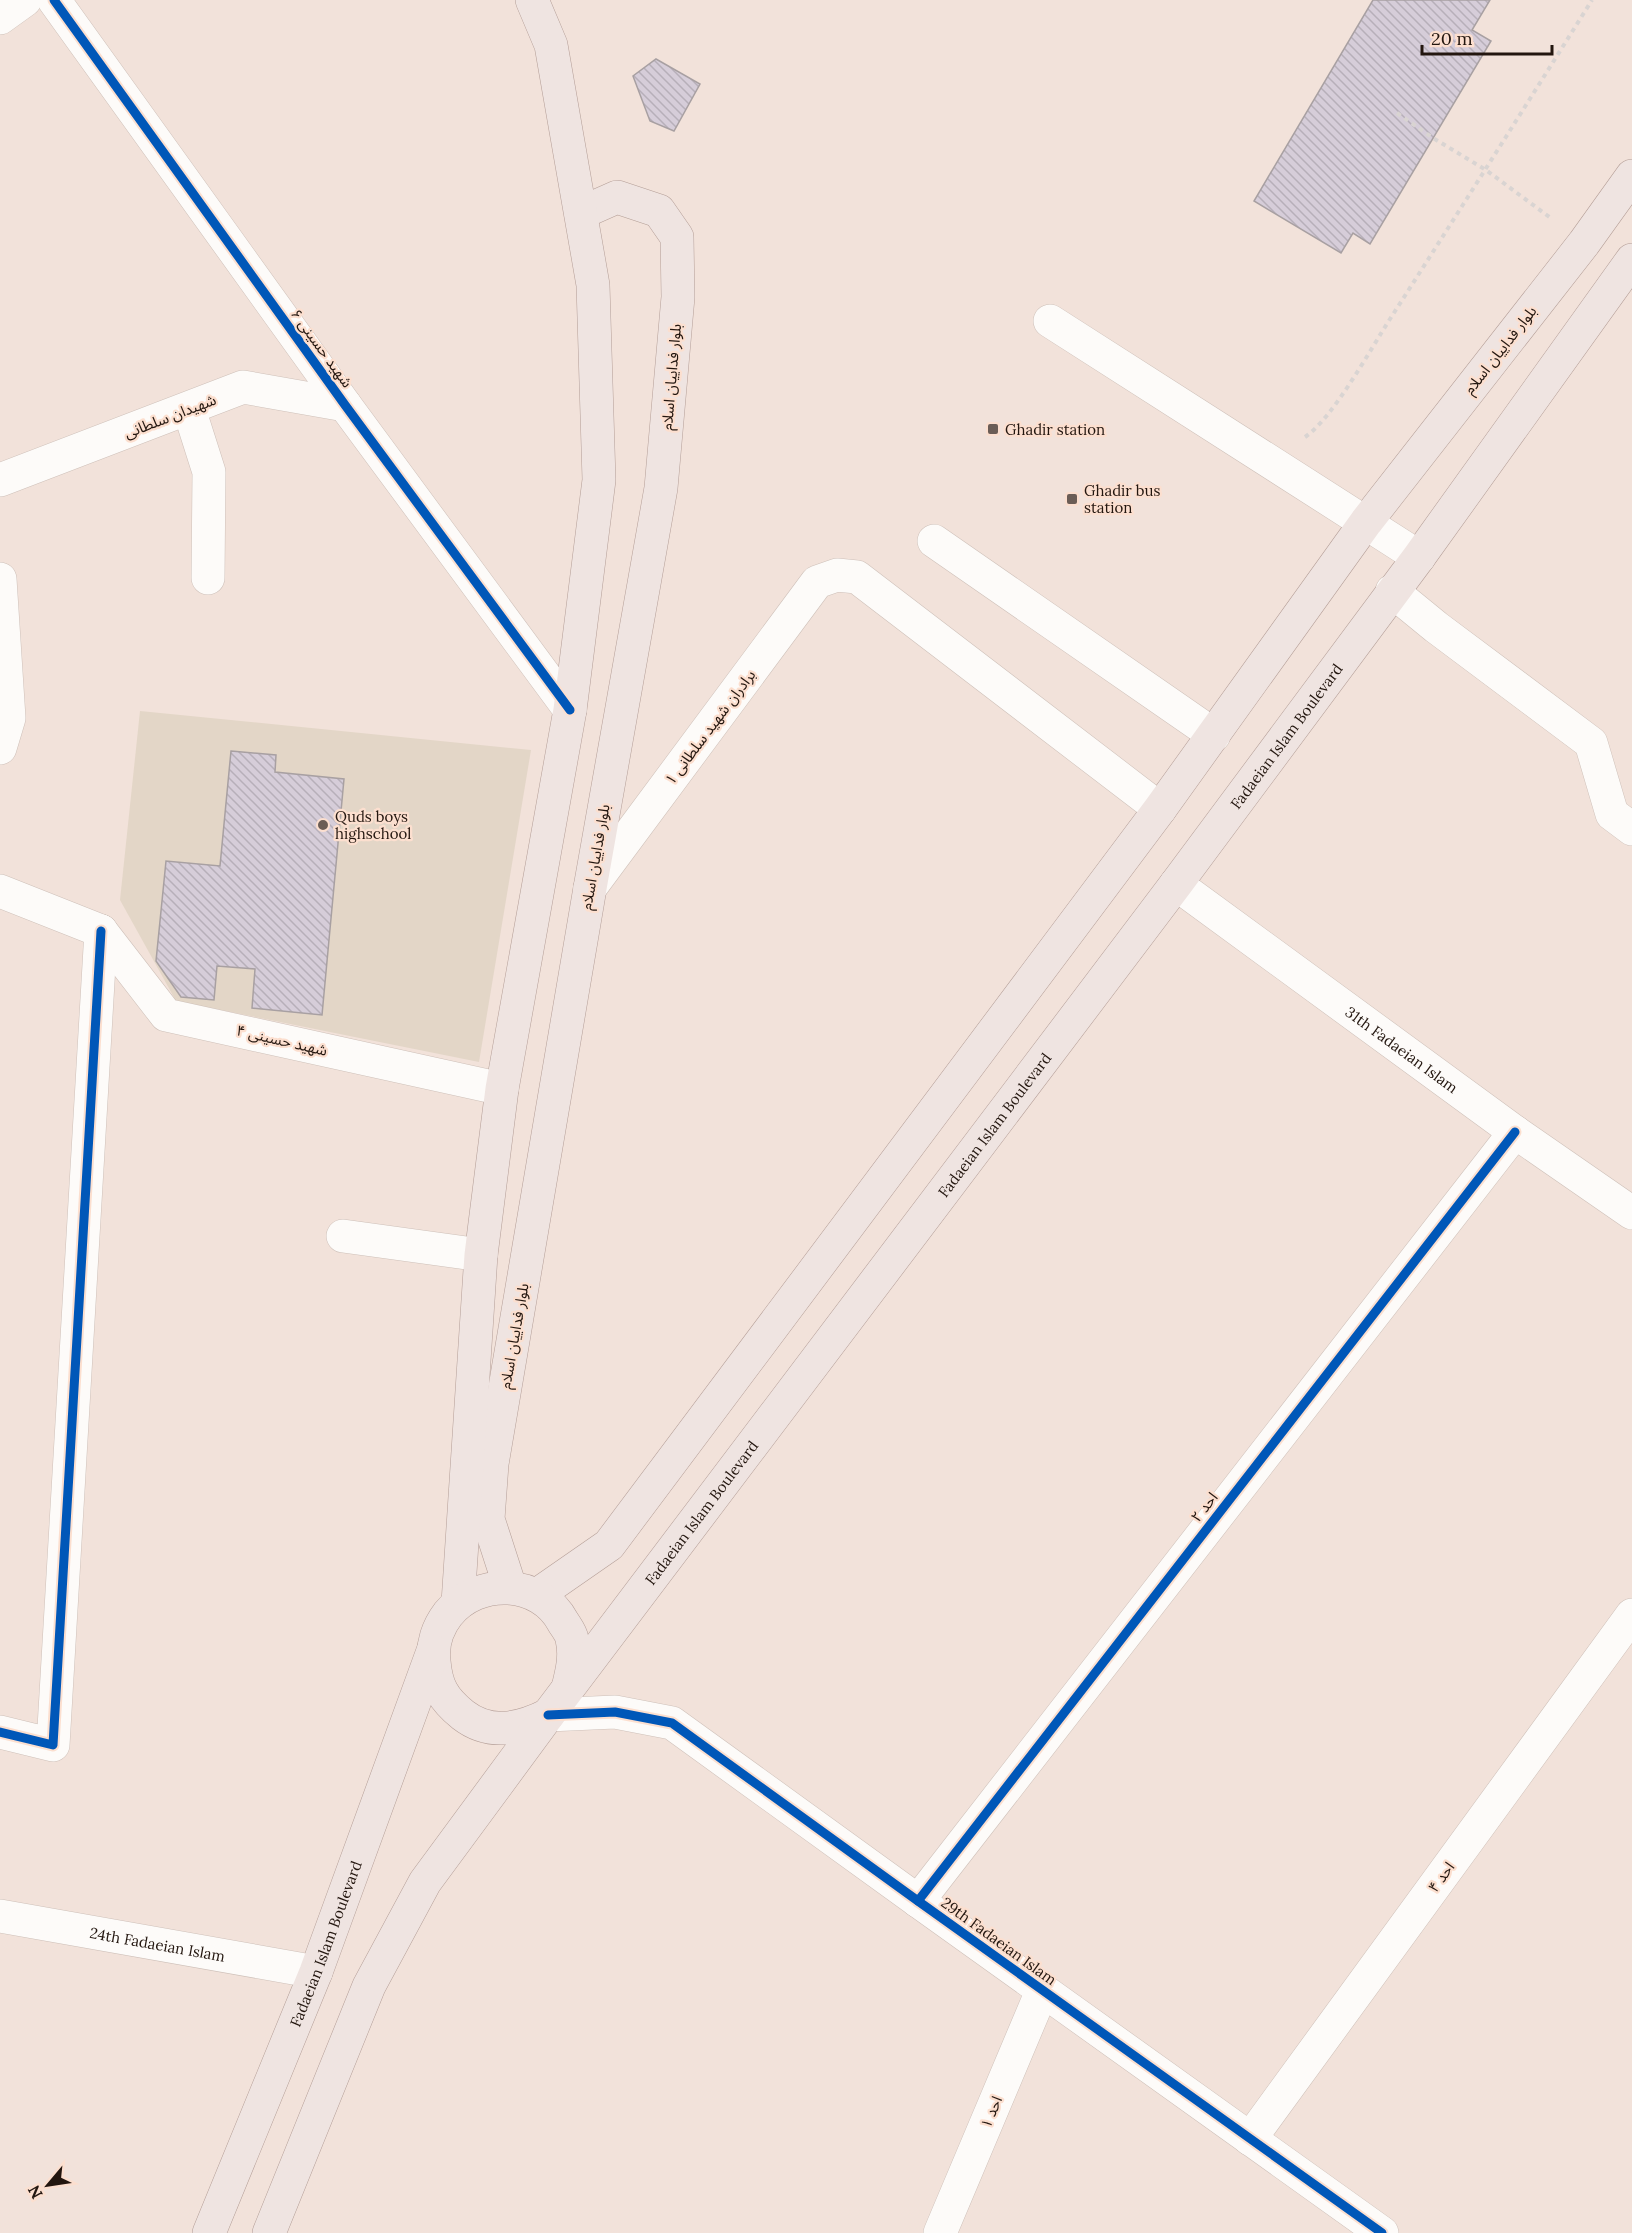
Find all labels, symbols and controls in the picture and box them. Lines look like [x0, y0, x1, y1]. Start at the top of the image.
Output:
scale bar [1422, 18, 1552, 56]
text: 20 m [1431, 27, 1473, 50]
street label: بلوار فداییان اسلام [1460, 302, 1542, 399]
street label: شهید حسینی ۶ [287, 305, 357, 391]
street label: بلوار فداییان اسلام [657, 323, 687, 431]
street label: شهیدان سلطانی [121, 390, 219, 442]
place label: Ghadir station [1005, 420, 1105, 439]
marker: Ghadir station [986, 422, 1000, 436]
place label: Ghadir bus station [1084, 481, 1160, 517]
marker: Ghadir bus station [1065, 492, 1079, 506]
street label: Fadaeian Islam Boulevard [1226, 660, 1346, 812]
street label: برادران شهید سلطانی ۱ [661, 666, 759, 788]
street label: بلوار فداییان اسلام [576, 803, 616, 912]
place label: Quds boys highschool [335, 807, 411, 843]
marker: Quds boys highschool [316, 818, 330, 832]
street label: 31th Fadaeian Islam [1342, 1002, 1462, 1097]
street label: شهید حسینی ۴ [235, 1020, 330, 1060]
street label: Fadaeian Islam Boulevard [933, 1049, 1055, 1201]
street label: بلوار فداییان اسلام [495, 1282, 535, 1391]
street label: Fadaeian Islam Boulevard [640, 1436, 762, 1588]
street label: احد ۲ [1186, 1488, 1222, 1526]
street label: Fadaeian Islam Boulevard [285, 1858, 365, 2029]
street label: احد ۴ [1424, 1858, 1458, 1896]
street label: 29th Fadaeian Islam [938, 1893, 1060, 1989]
street label: 24th Fadaeian Islam [88, 1923, 227, 1965]
street label: احد ۱ [976, 2093, 1006, 2131]
north arrow [18, 2155, 78, 2215]
text: N [23, 2182, 47, 2203]

